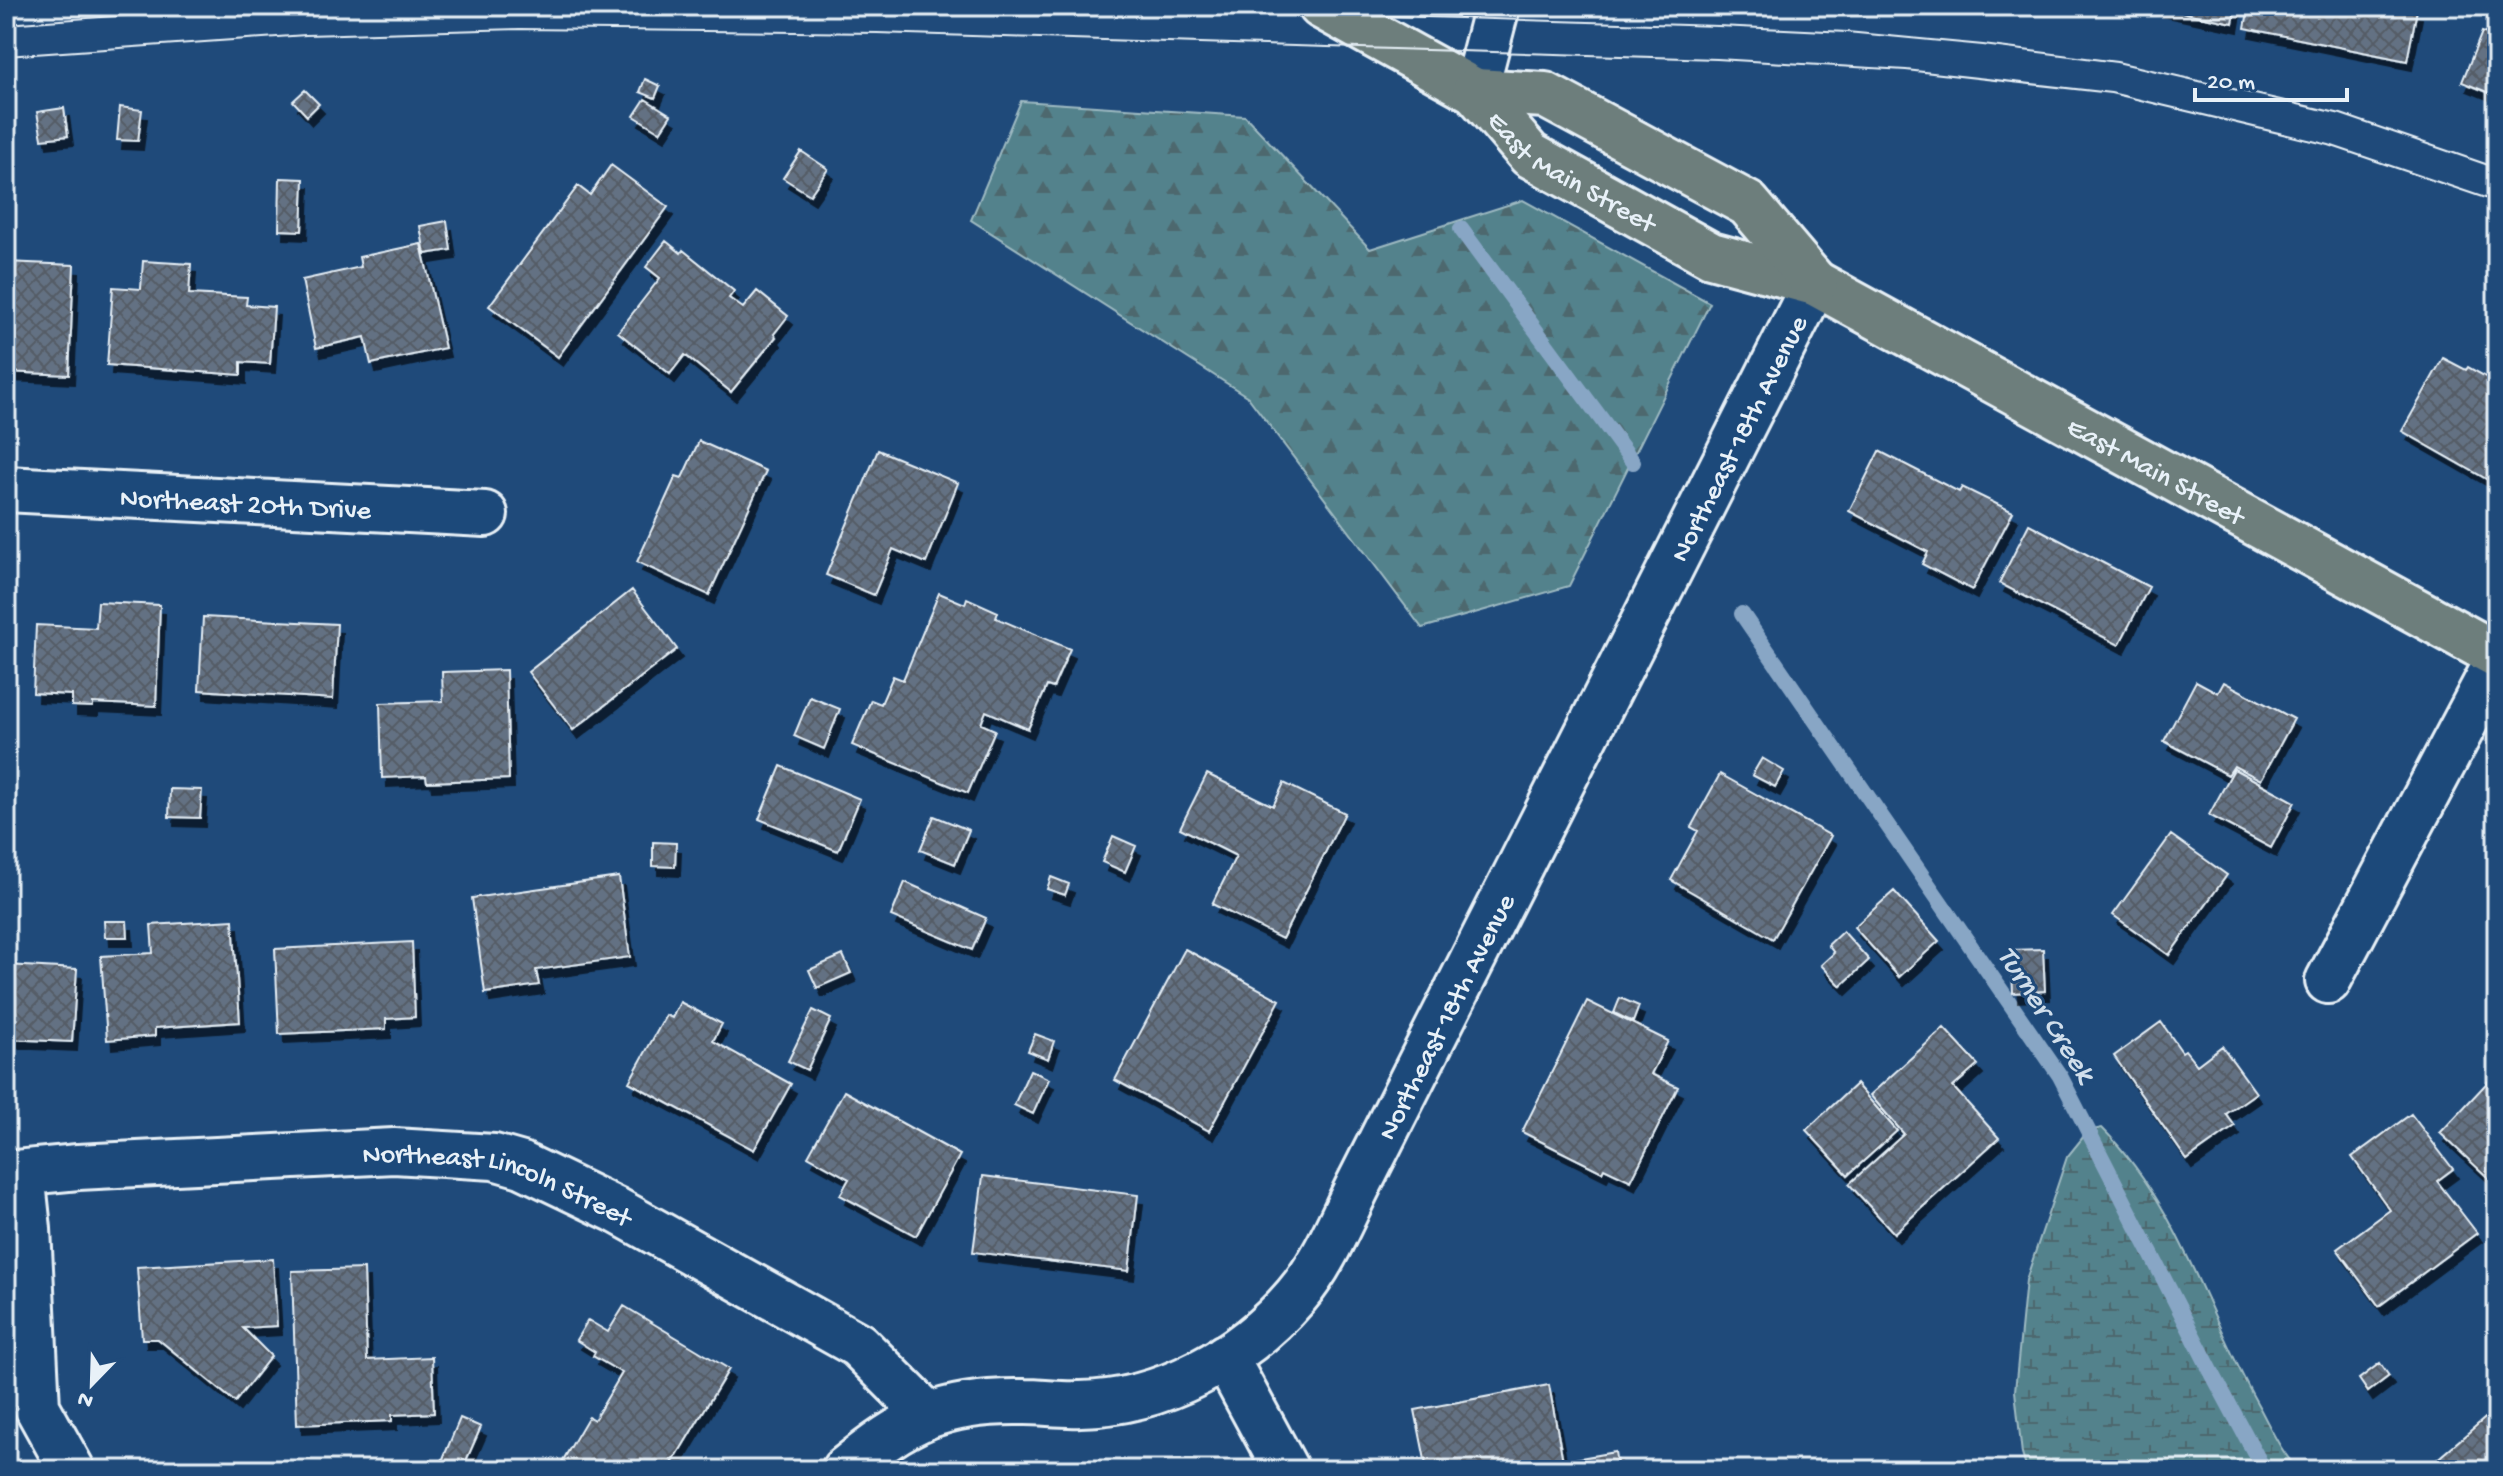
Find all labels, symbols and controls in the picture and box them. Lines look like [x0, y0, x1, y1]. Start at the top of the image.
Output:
scale bar [2195, 52, 2347, 102]
text: 20 m [2207, 69, 2255, 98]
street label: East Main Street [1478, 106, 1663, 243]
street label: Northeast 18th Avenue [1665, 310, 1817, 568]
street label: East Main Street [2060, 412, 2251, 536]
street label: Northeast 20th Drive [119, 483, 372, 529]
street label: Northeast 18th Avenue [1372, 889, 1524, 1146]
water label: Turner Creek [1987, 941, 2103, 1092]
street label: Northeast Lincoln Street [362, 1139, 639, 1238]
north arrow [52, 1344, 132, 1424]
text: N [74, 1384, 97, 1414]

